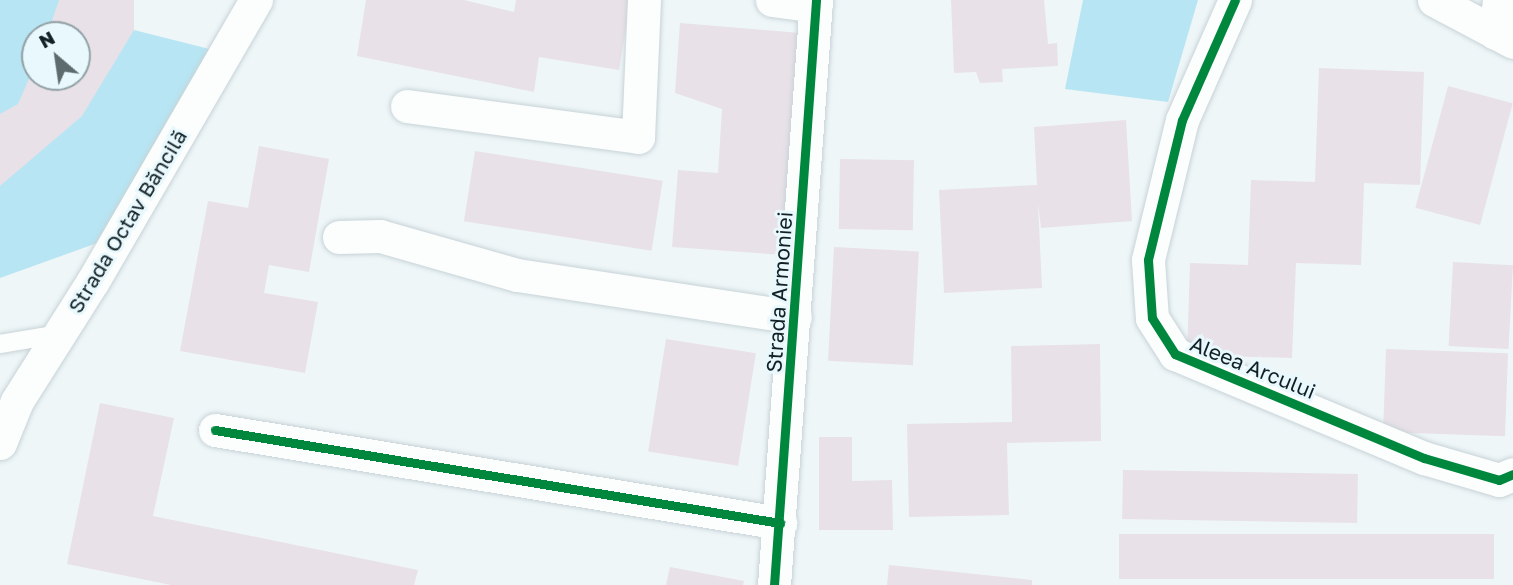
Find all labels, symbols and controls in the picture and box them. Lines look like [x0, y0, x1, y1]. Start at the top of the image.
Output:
north arrow [21, 21, 91, 91]
text: N [35, 25, 58, 53]
street label: Strada Octav Băncilă [62, 125, 192, 317]
street label: Strada Armoniei [761, 211, 797, 373]
street label: Aleea Arcului [1187, 330, 1319, 404]

